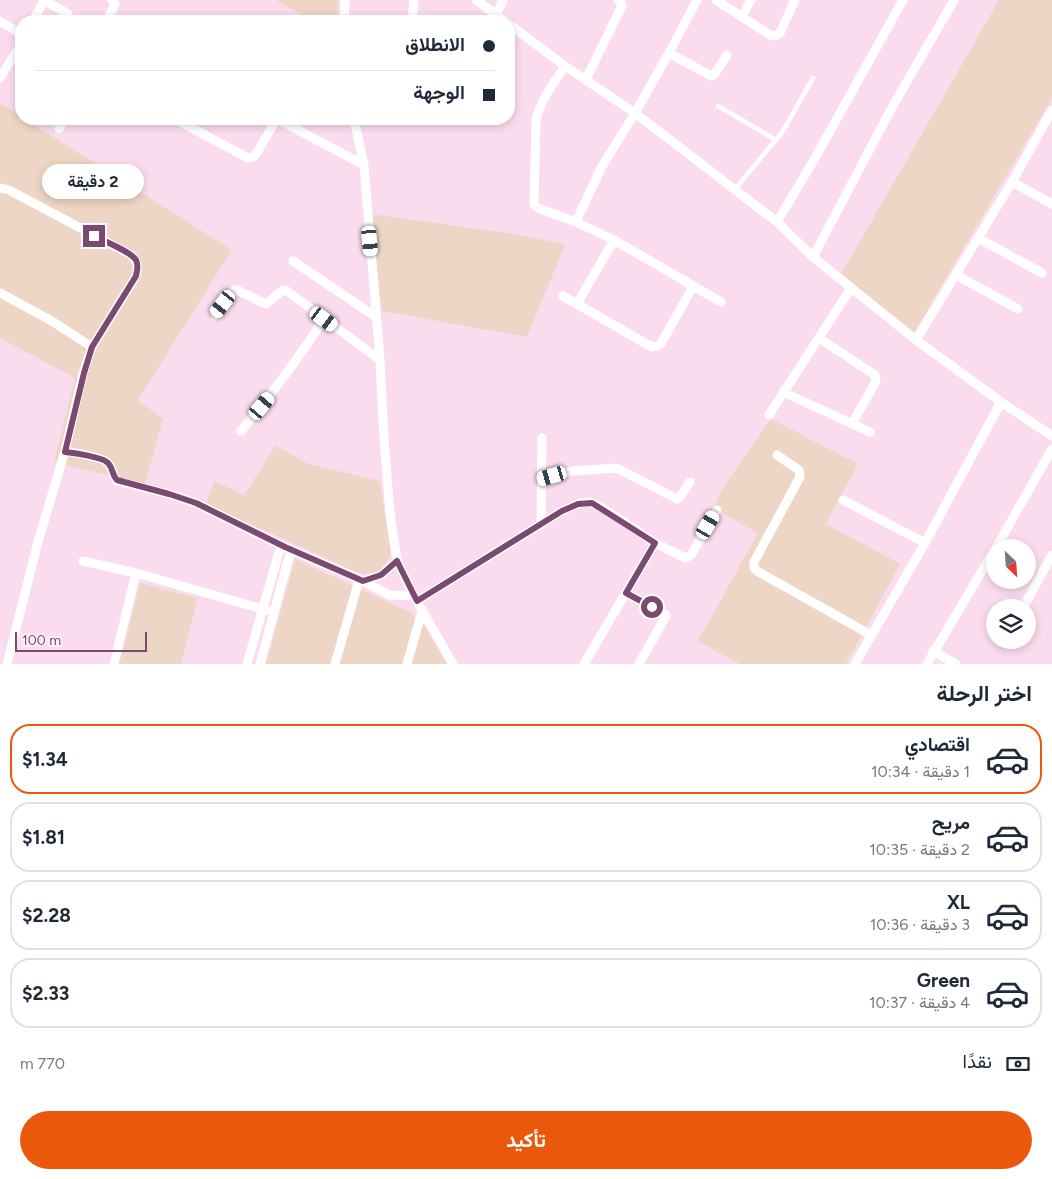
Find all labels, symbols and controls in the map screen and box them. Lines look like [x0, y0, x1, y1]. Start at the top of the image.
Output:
text: الانطلاق [405, 33, 465, 56]
text: الوجهة [413, 81, 465, 104]
callout: 2 دقيقة [43, 164, 145, 198]
text: 2 دقيقة [68, 172, 118, 191]
route end [83, 225, 105, 247]
car [361, 225, 378, 257]
car [207, 288, 238, 320]
car [307, 304, 340, 334]
car [246, 390, 277, 422]
car [535, 465, 568, 487]
car [694, 508, 721, 542]
north arrow [986, 539, 1036, 589]
map controls [986, 539, 1036, 649]
route start [641, 596, 663, 618]
button: layers [986, 599, 1036, 649]
scale bar [15, 629, 148, 652]
text: 100 m [22, 632, 61, 649]
text: اختر الرحلة [937, 680, 1032, 707]
text: اقتصادي [905, 733, 970, 756]
icon: car [985, 737, 1030, 782]
text: $1.34 [22, 748, 68, 771]
text: 1 دقيقة · 10:34 [871, 762, 970, 781]
text: مريح [932, 811, 970, 834]
icon: car [985, 815, 1030, 860]
text: $1.81 [22, 826, 65, 849]
text: 2 دقيقة · 10:35 [869, 840, 970, 859]
text: XL [947, 891, 970, 914]
icon: car [985, 893, 1030, 938]
text: $2.28 [22, 904, 71, 927]
text: 3 دقيقة · 10:36 [870, 915, 970, 934]
text: Green [917, 969, 970, 992]
icon: car [985, 971, 1030, 1016]
text: $2.33 [22, 982, 69, 1005]
text: 4 دقيقة · 10:37 [869, 993, 970, 1012]
text: نقدًا [963, 1050, 992, 1073]
icon: cash [1004, 1050, 1032, 1078]
text: 770 m [20, 1054, 65, 1073]
button: تأكيد [20, 1111, 1032, 1169]

